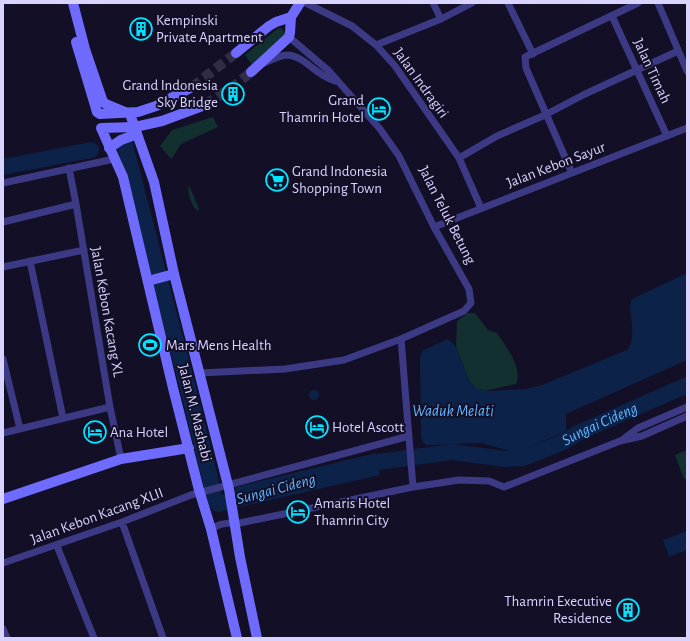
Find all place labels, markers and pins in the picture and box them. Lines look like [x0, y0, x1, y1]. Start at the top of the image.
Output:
place label: Kempinski Private Apartment [156, 13, 263, 45]
building icon: Kempinski Private Apartment [128, 16, 154, 42]
place label: Grand Indonesia Sky Bridge [122, 78, 218, 110]
building icon: Grand Indonesia Sky Bridge [220, 81, 246, 107]
place label: Grand Thamrin Hotel [279, 93, 364, 125]
hotel icon: Grand Thamrin Hotel [366, 96, 392, 122]
place label: Grand Indonesia Shopping Town [292, 164, 388, 196]
supermarket icon: Grand Indonesia Shopping Town [264, 167, 290, 193]
sports icon: Mars Mens Health [137, 332, 163, 358]
place label: Mars Mens Health [166, 338, 272, 353]
hotel icon: Hotel Ascott [304, 414, 330, 440]
hotel icon: Ana Hotel [82, 419, 108, 445]
place label: Hotel Ascott [332, 420, 404, 435]
place label: Ana Hotel [110, 425, 168, 440]
place label: Amaris Hotel Thamrin City [314, 496, 390, 528]
hotel icon: Amaris Hotel Thamrin City [285, 499, 311, 525]
place label: Thamrin Executive Residence [504, 594, 612, 626]
building icon: Thamrin Executive Residence [615, 597, 641, 623]

